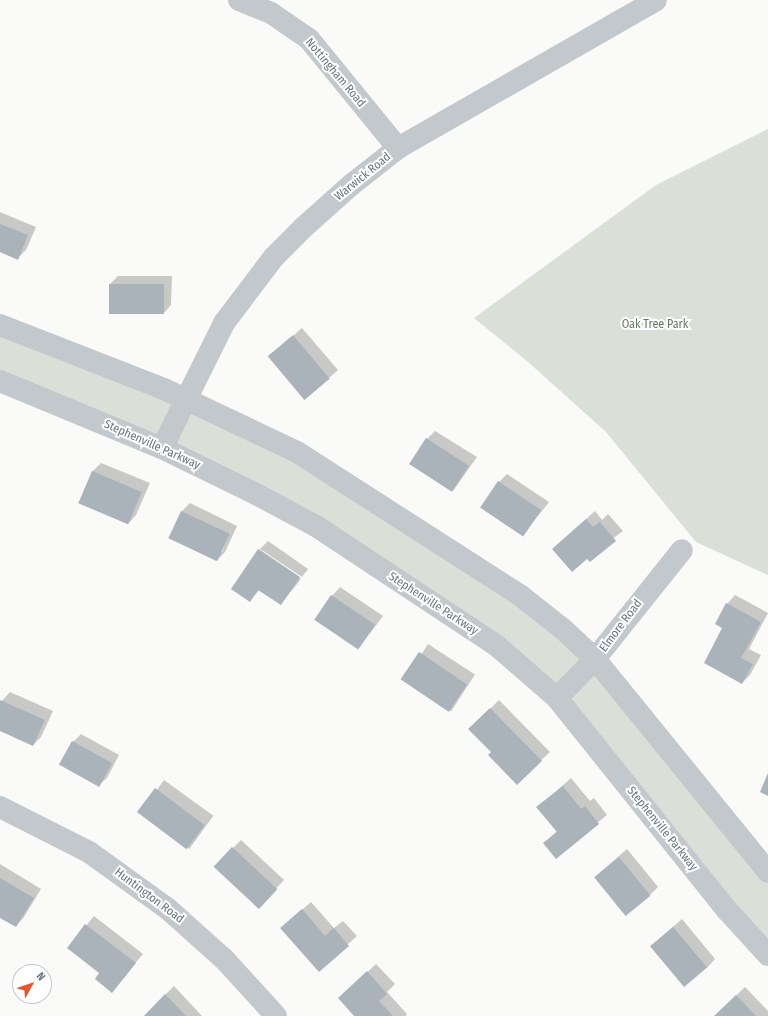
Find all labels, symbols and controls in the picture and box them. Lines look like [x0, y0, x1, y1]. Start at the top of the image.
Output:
street label: Nottingham Road [302, 36, 368, 110]
street label: Warwick Road [332, 150, 394, 204]
park label: Oak Tree Park [622, 318, 688, 332]
street label: Stephenville Parkway [102, 417, 202, 473]
street label: Stephenville Parkway [385, 570, 481, 638]
street label: Elmore Road [597, 597, 645, 655]
street label: Stephenville Parkway [624, 784, 700, 874]
street label: Huntington Road [112, 865, 186, 927]
north arrow [12, 964, 52, 1004]
text: N [34, 970, 48, 983]

